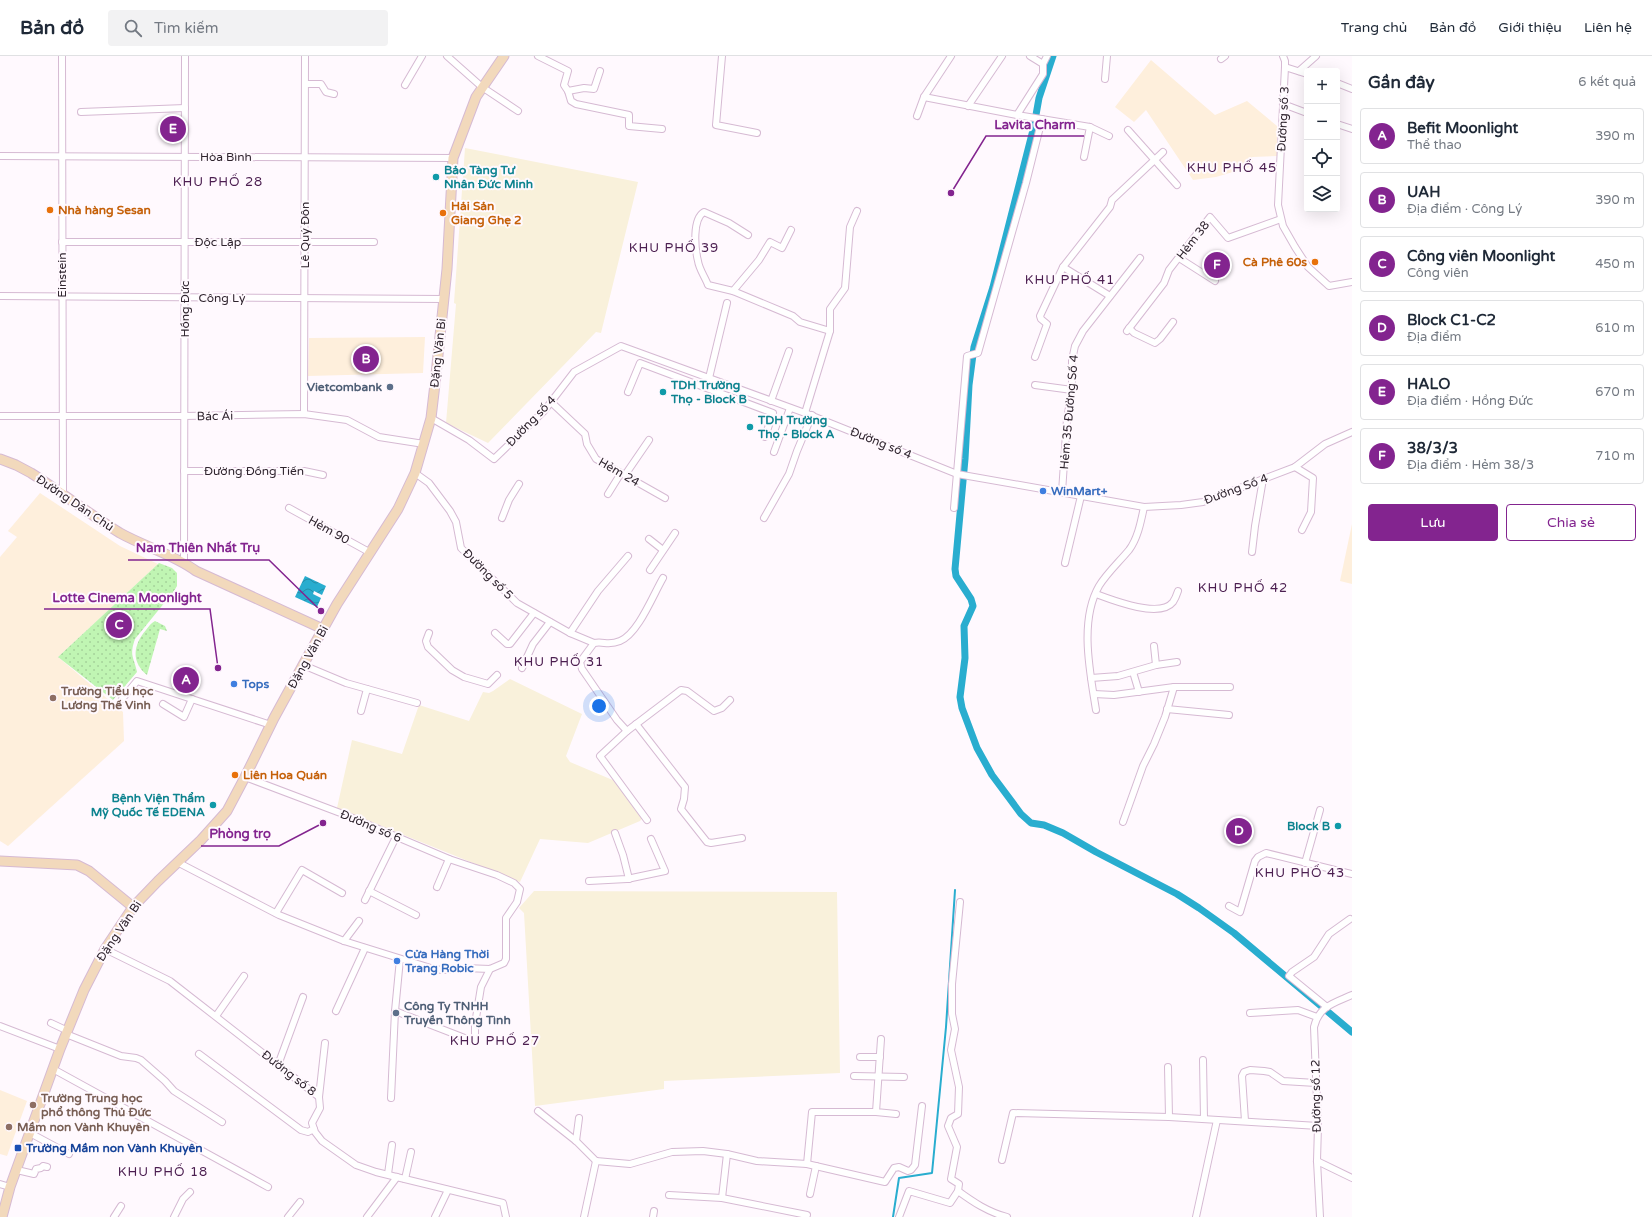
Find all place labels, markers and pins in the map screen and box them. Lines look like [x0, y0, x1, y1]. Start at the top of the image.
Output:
callout: Lavita Charm [986, 111, 1084, 136]
pin: E [160, 114, 186, 144]
place label: Bảo Tàng Tư Nhân Đức Minh [444, 163, 533, 191]
marker: Bảo Tàng Tư Nhân Đức Minh [431, 172, 441, 182]
place label: Hải Sản Giang Ghẹ 2 [451, 199, 522, 228]
place label: Nhà hàng Sesan [58, 203, 151, 218]
marker: Nhà hàng Sesan [45, 205, 55, 215]
marker: Hải Sản Giang Ghẹ 2 [438, 208, 448, 218]
pin: F [1204, 250, 1230, 280]
place label: Cà Phê 60s [1243, 255, 1307, 269]
marker: Cà Phê 60s [1310, 257, 1320, 267]
pin: B [353, 344, 379, 374]
place label: TDH Trường Thọ - Block B [670, 378, 747, 406]
place label: Vietcombank [307, 380, 382, 394]
marker: Vietcombank [385, 382, 395, 392]
marker: TDH Trường Thọ - Block B [658, 387, 668, 397]
place label: TDH Trường Thọ - Block A [757, 413, 835, 441]
marker: TDH Trường Thọ - Block A [745, 422, 755, 432]
place label: WinMart+ [1051, 484, 1108, 498]
marker: WinMart+ [1038, 486, 1048, 496]
callout: Nam Thiên Nhất Trụ [128, 535, 269, 560]
callout: Lotte Cinema Moonlight [44, 584, 210, 609]
pin: C [106, 610, 132, 640]
pin: A [173, 665, 199, 695]
place label: Tops [241, 677, 269, 692]
marker: Tops [229, 679, 239, 689]
place label: Trường Tiểu học Lương Thế Vinh [60, 684, 154, 713]
marker: Trường Tiểu học Lương Thế Vinh [48, 693, 58, 703]
place label: Liên Hoa Quán [243, 768, 327, 782]
marker: Liên Hoa Quán [230, 770, 240, 780]
place label: Bệnh Viện Thẩm Mỹ Quốc Tế EDENA [91, 791, 205, 820]
marker: Bệnh Viện Thẩm Mỹ Quốc Tế EDENA [208, 800, 218, 810]
pin: D [1226, 816, 1252, 846]
place label: Block B [1287, 819, 1330, 833]
callout: Phòng trọ [201, 821, 279, 846]
marker: Block B [1333, 821, 1343, 831]
place label: Cửa Hàng Thời Trang Robic [404, 947, 489, 976]
marker: Cửa Hàng Thời Trang Robic [392, 956, 402, 966]
place label: Công Ty TNHH Truyền Thông Tình [403, 999, 511, 1028]
marker: Công Ty TNHH Truyền Thông Tình [391, 1008, 401, 1018]
place label: Trường Trung học phổ thông Thủ Đức [40, 1091, 152, 1120]
marker: Trường Trung học phổ thông Thủ Đức [28, 1100, 38, 1110]
place label: Mầm non Vành Khuyên [17, 1120, 150, 1135]
marker: Mầm non Vành Khuyên [4, 1122, 14, 1132]
place label: Trường Mầm non Vành Khuyên [25, 1141, 203, 1156]
marker: Trường Mầm non Vành Khuyên [13, 1143, 23, 1153]

